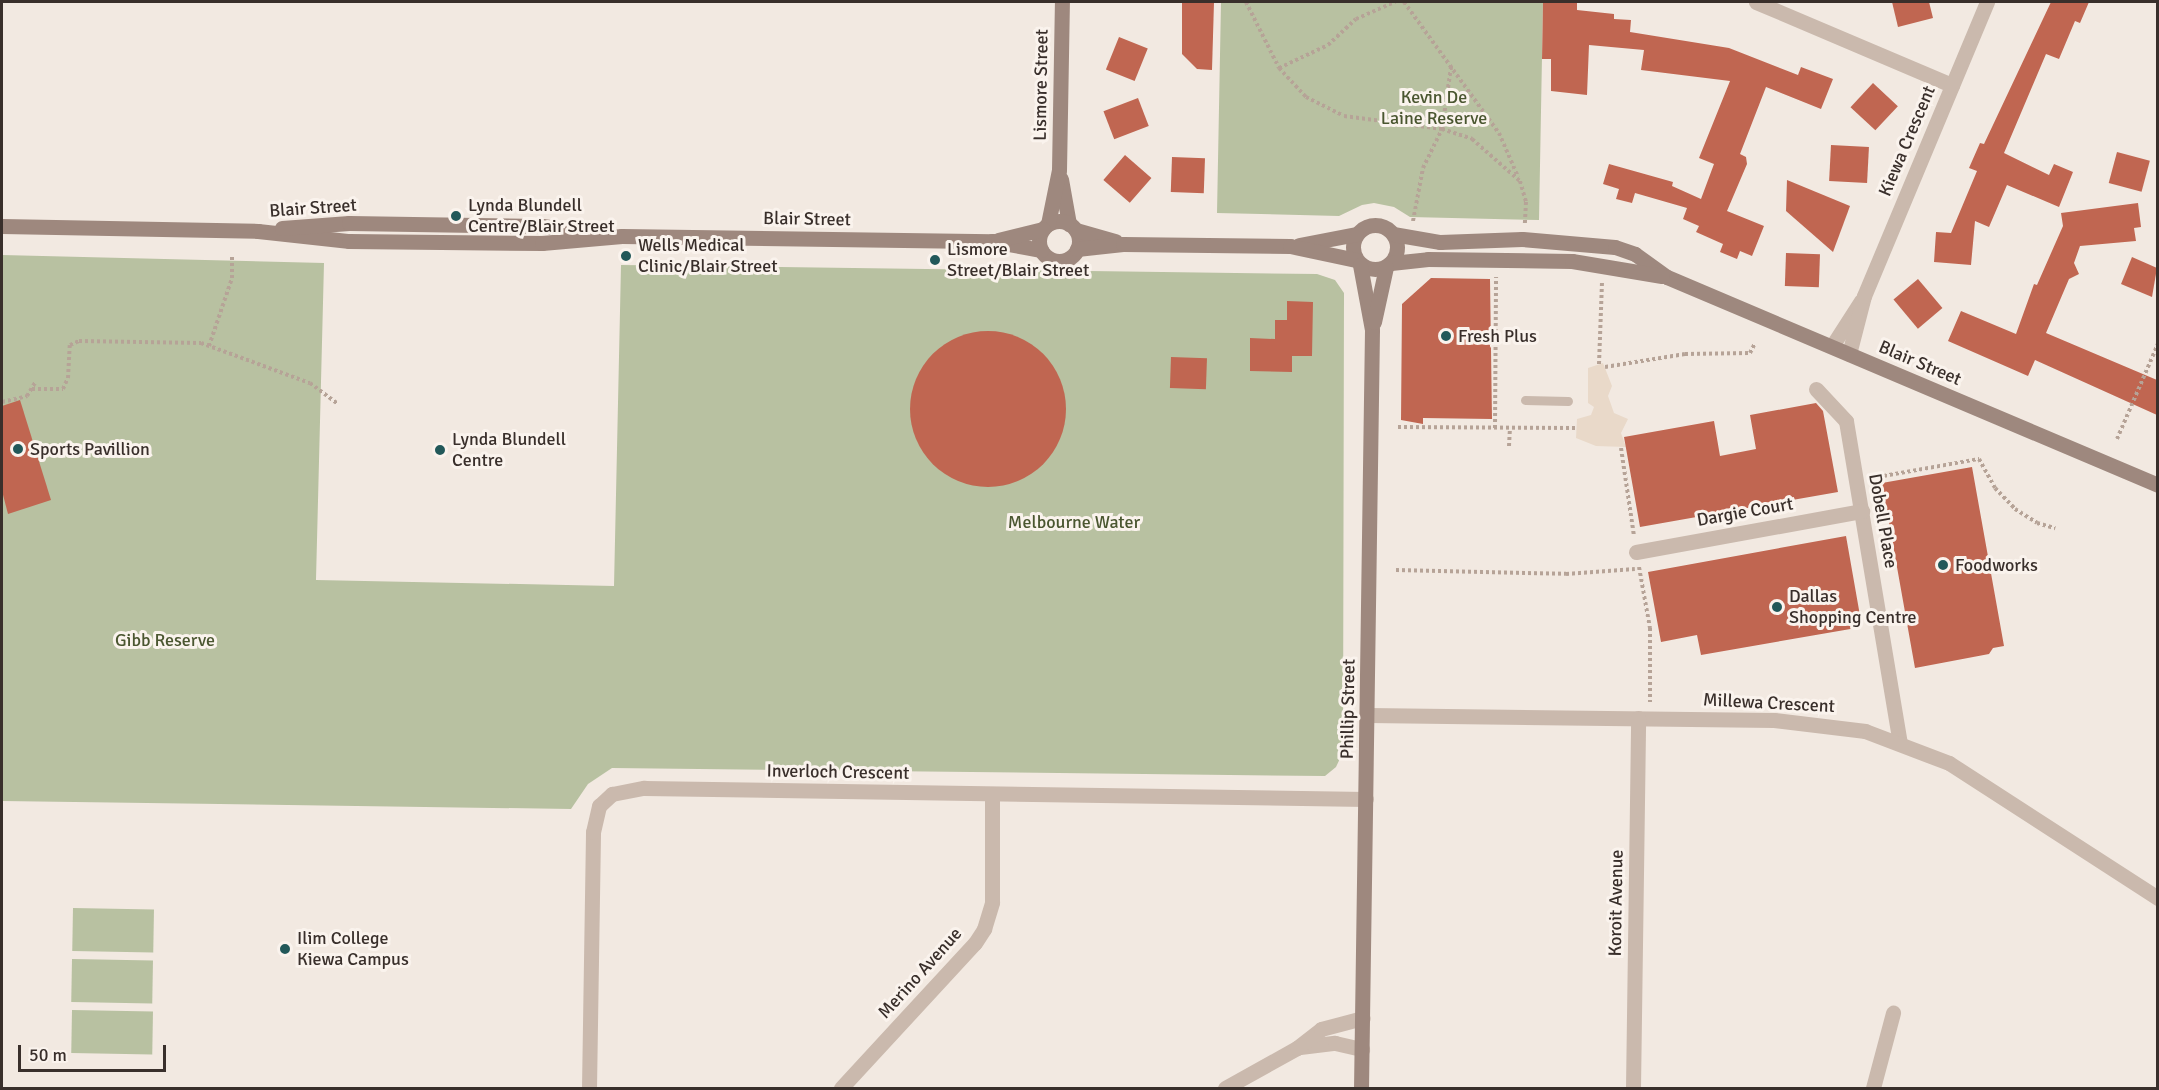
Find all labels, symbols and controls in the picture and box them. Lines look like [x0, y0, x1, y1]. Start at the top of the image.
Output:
street label: Lismore Street [1029, 29, 1053, 141]
street label: Kiewa Crescent [1874, 83, 1940, 199]
park label: Kevin De Laine Reserve [1381, 87, 1487, 130]
street label: Blair Street [268, 194, 358, 222]
place label: Lynda Blundell Centre/Blair Street [468, 195, 614, 238]
street label: Blair Street [763, 207, 851, 231]
marker: Lynda Blundell Centre/Blair Street [449, 209, 463, 223]
place label: Wells Medical Clinic/Blair Street [638, 235, 777, 278]
place label: Lismore Street/Blair Street [947, 239, 1089, 282]
marker: Wells Medical Clinic/Blair Street [619, 249, 633, 263]
marker: Lismore Street/Blair Street [928, 253, 942, 267]
place label: Fresh Plus [1458, 325, 1537, 347]
marker: Fresh Plus [1439, 329, 1453, 343]
street label: Blair Street [1875, 336, 1965, 390]
place label: Lynda Blundell Centre [452, 429, 566, 472]
place label: Sports Pavillion [30, 438, 150, 460]
marker: Sports Pavillion [11, 442, 25, 456]
marker: Lynda Blundell Centre [433, 443, 447, 457]
street label: Dobell Place [1864, 472, 1902, 570]
street label: Dargie Court [1695, 493, 1795, 531]
park label: Melbourne Water [1008, 511, 1140, 533]
place label: Foodworks [1955, 554, 2038, 576]
marker: Foodworks [1936, 558, 1950, 572]
place label: Dallas Shopping Centre [1789, 586, 1917, 628]
marker: Dallas Shopping Centre [1770, 600, 1784, 614]
park label: Gibb Reserve [115, 629, 215, 651]
street label: Phillip Street [1336, 659, 1360, 759]
street label: Millewa Crescent [1703, 689, 1835, 717]
street label: Inverloch Crescent [766, 760, 910, 784]
street label: Koroit Avenue [1604, 849, 1628, 957]
street label: Merino Avenue [874, 923, 966, 1023]
place label: Ilim College Kiewa Campus [297, 928, 409, 970]
marker: Ilim College Kiewa Campus [278, 942, 292, 956]
scale bar [21, 1033, 170, 1071]
text: 50 m [29, 1044, 67, 1066]

